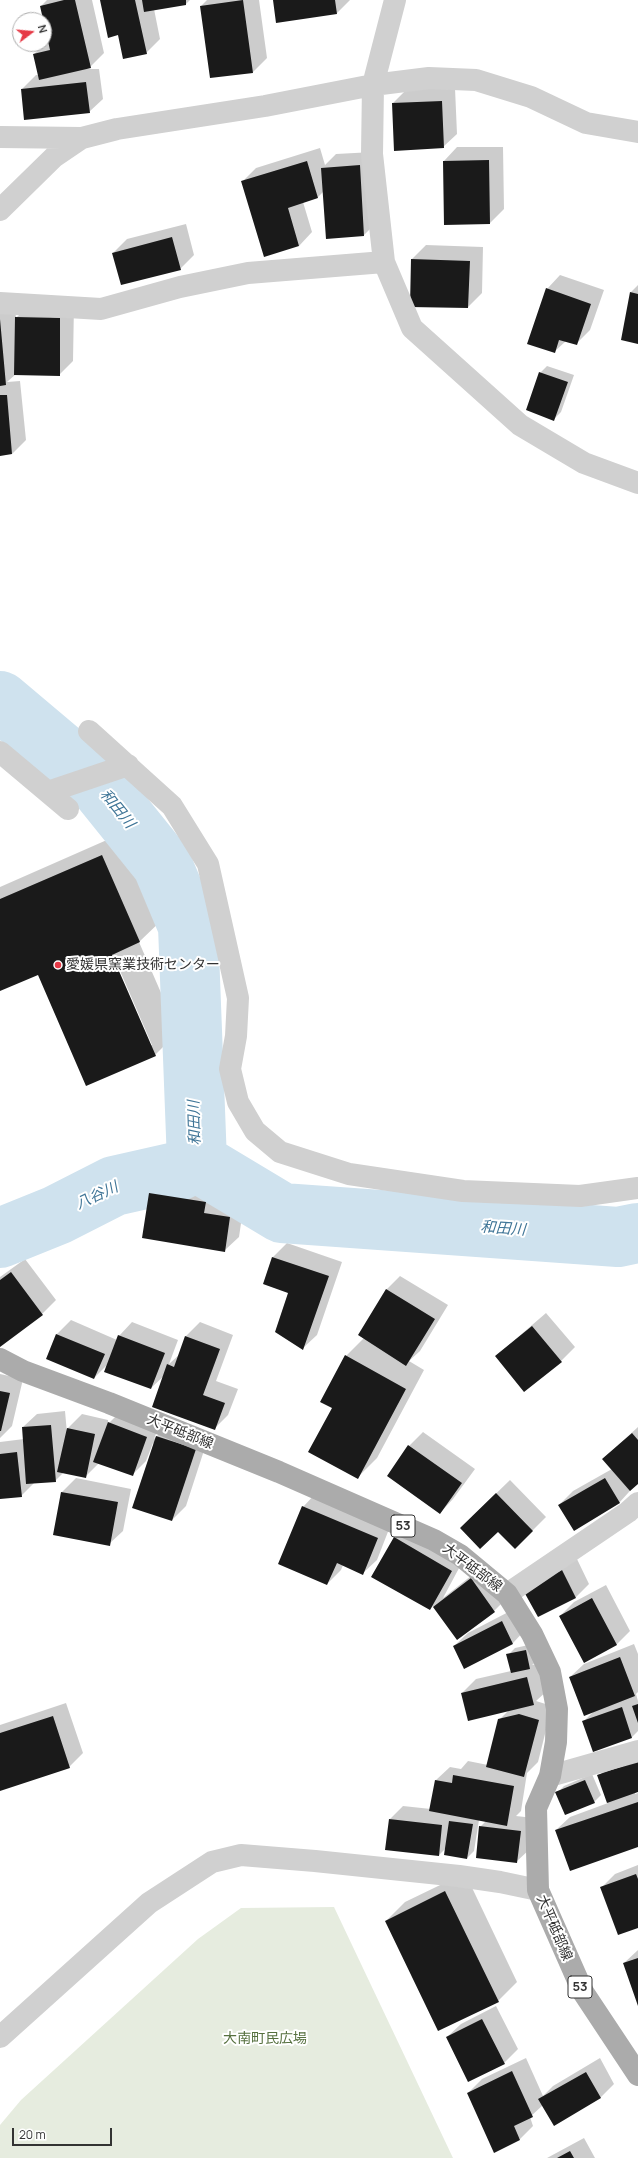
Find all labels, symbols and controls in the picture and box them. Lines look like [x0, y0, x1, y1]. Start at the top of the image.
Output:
north arrow [12, 12, 52, 52]
text: N [35, 23, 51, 35]
water label: 和田川 [96, 786, 138, 832]
place label: 愛媛県窯業技術センター [66, 957, 220, 973]
marker: 愛媛県窯業技術センター [53, 960, 63, 970]
water label: 和田川 [185, 1100, 205, 1146]
water label: 八谷川 [73, 1178, 121, 1214]
water label: 和田川 [480, 1218, 526, 1240]
street label: 大平砥部線 [144, 1411, 216, 1453]
road number: 53 [391, 1515, 415, 1537]
street label: 大平砥部線 [439, 1540, 505, 1596]
street label: 大平砥部線 [533, 1893, 575, 1963]
road number: 53 [568, 1976, 592, 1998]
park label: 大南町民広場 [223, 2031, 307, 2047]
scale bar [14, 2120, 114, 2146]
text: 20 m [19, 2126, 46, 2143]

